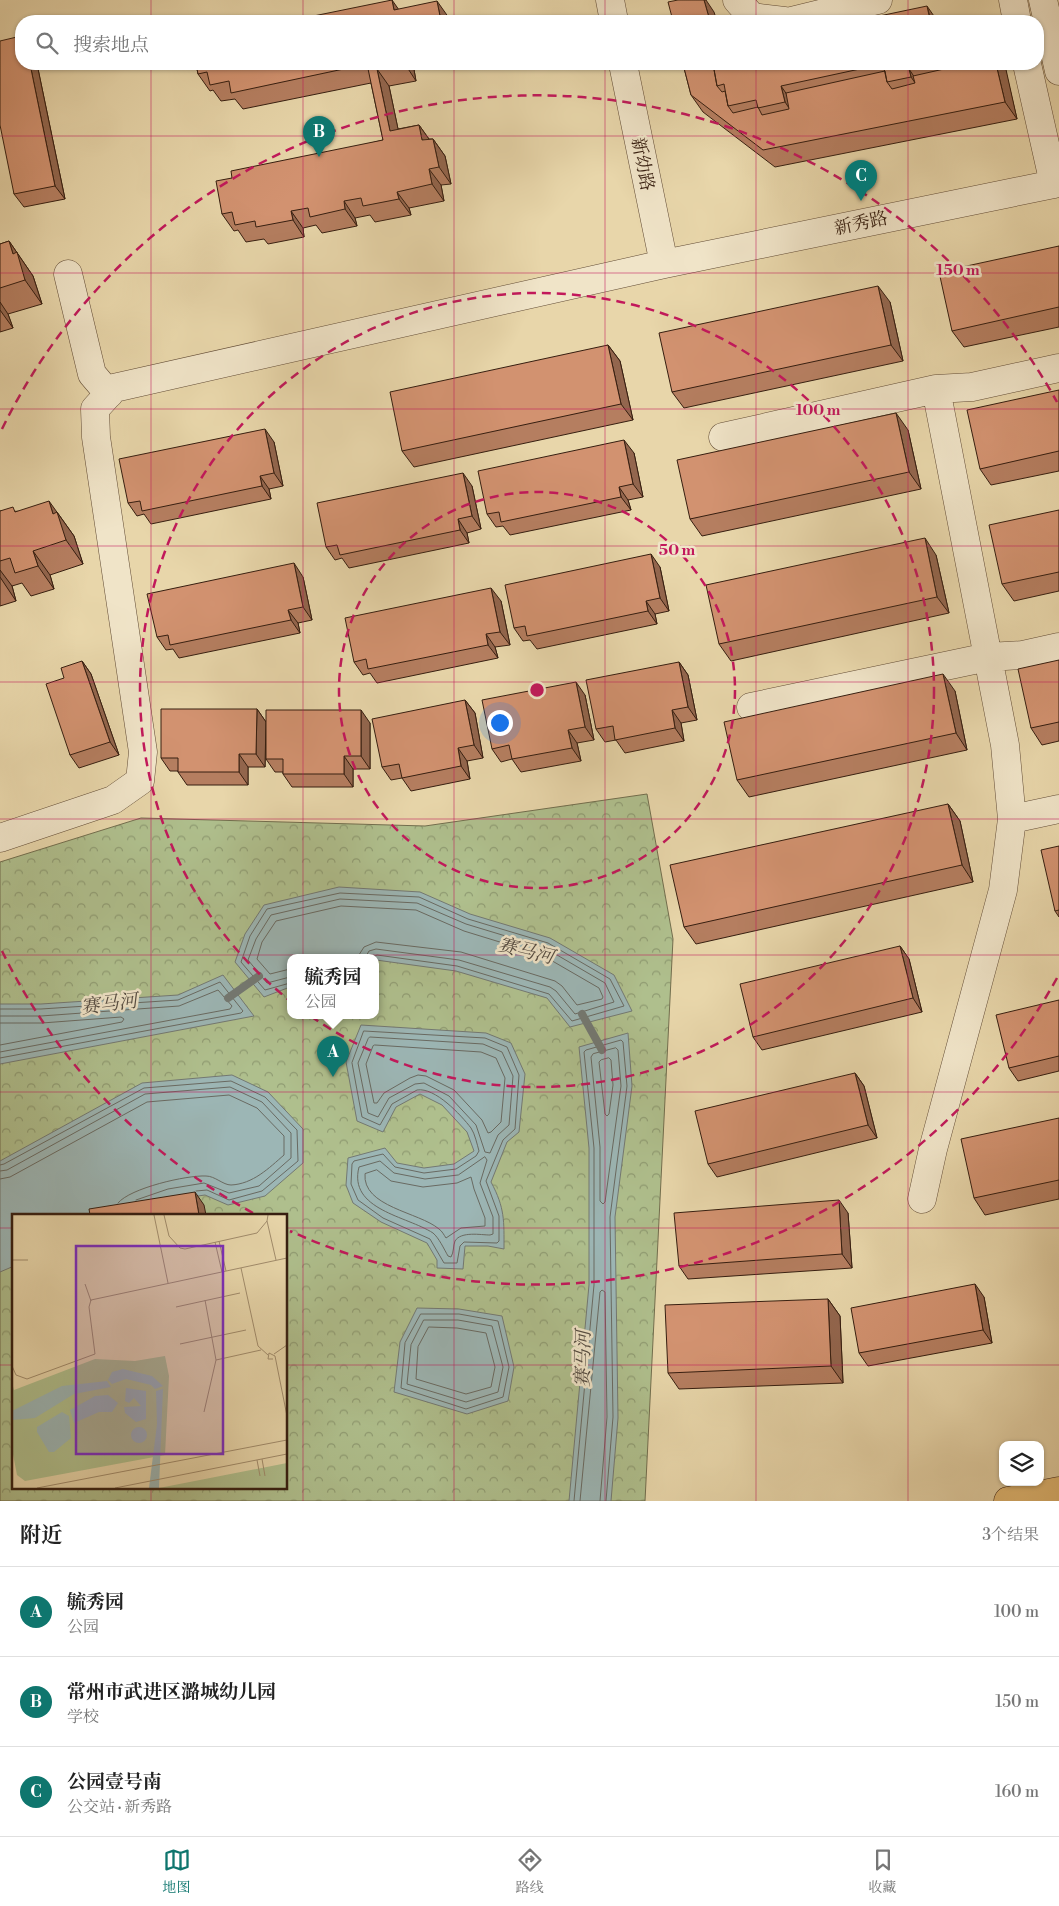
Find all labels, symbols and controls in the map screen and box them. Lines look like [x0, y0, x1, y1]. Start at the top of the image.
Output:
search box [15, 15, 1044, 70]
icon: search [33, 29, 61, 57]
text: 搜索地点 [73, 33, 149, 57]
pin: B [303, 116, 335, 157]
street label: 新幼路 [626, 135, 659, 193]
pin: C [845, 160, 877, 201]
street label: 新秀路 [832, 207, 890, 240]
text: 150 m [936, 261, 980, 280]
text: 100 m [796, 401, 841, 420]
text: 50 m [659, 541, 695, 560]
centre of rings [528, 681, 546, 699]
your location [487, 710, 513, 736]
water label: 赛马河 [495, 932, 559, 970]
popup [287, 954, 379, 1019]
text: 毓秀园 [304, 965, 362, 989]
water label: 赛马河 [79, 988, 142, 1019]
text: 公园 [304, 992, 337, 1012]
pin: A [317, 1036, 349, 1077]
inset map [12, 1214, 288, 1488]
water label: 赛马河 [571, 1327, 596, 1388]
map controls [999, 1441, 1044, 1486]
button: layers [999, 1441, 1044, 1486]
text: 附近 [20, 1523, 62, 1549]
text: 3个结果 [982, 1525, 1039, 1545]
text: 毓秀园 [67, 1590, 124, 1614]
text: A [30, 1602, 42, 1622]
text: 100 m [994, 1602, 1039, 1622]
text: 公园 [67, 1617, 99, 1637]
text: 常州市武进区潞城幼儿园 [67, 1680, 276, 1704]
text: B [30, 1692, 42, 1712]
text: 150 m [995, 1692, 1039, 1712]
text: 学校 [67, 1707, 99, 1727]
text: 公园壹号南 [67, 1770, 162, 1794]
text: C [30, 1782, 42, 1802]
text: 160 m [995, 1782, 1039, 1802]
text: 公交站 · 新秀路 [67, 1797, 172, 1817]
tab: 地图 [163, 1846, 191, 1897]
tab: 路线 [516, 1846, 544, 1897]
tab: 收藏 [869, 1846, 897, 1897]

